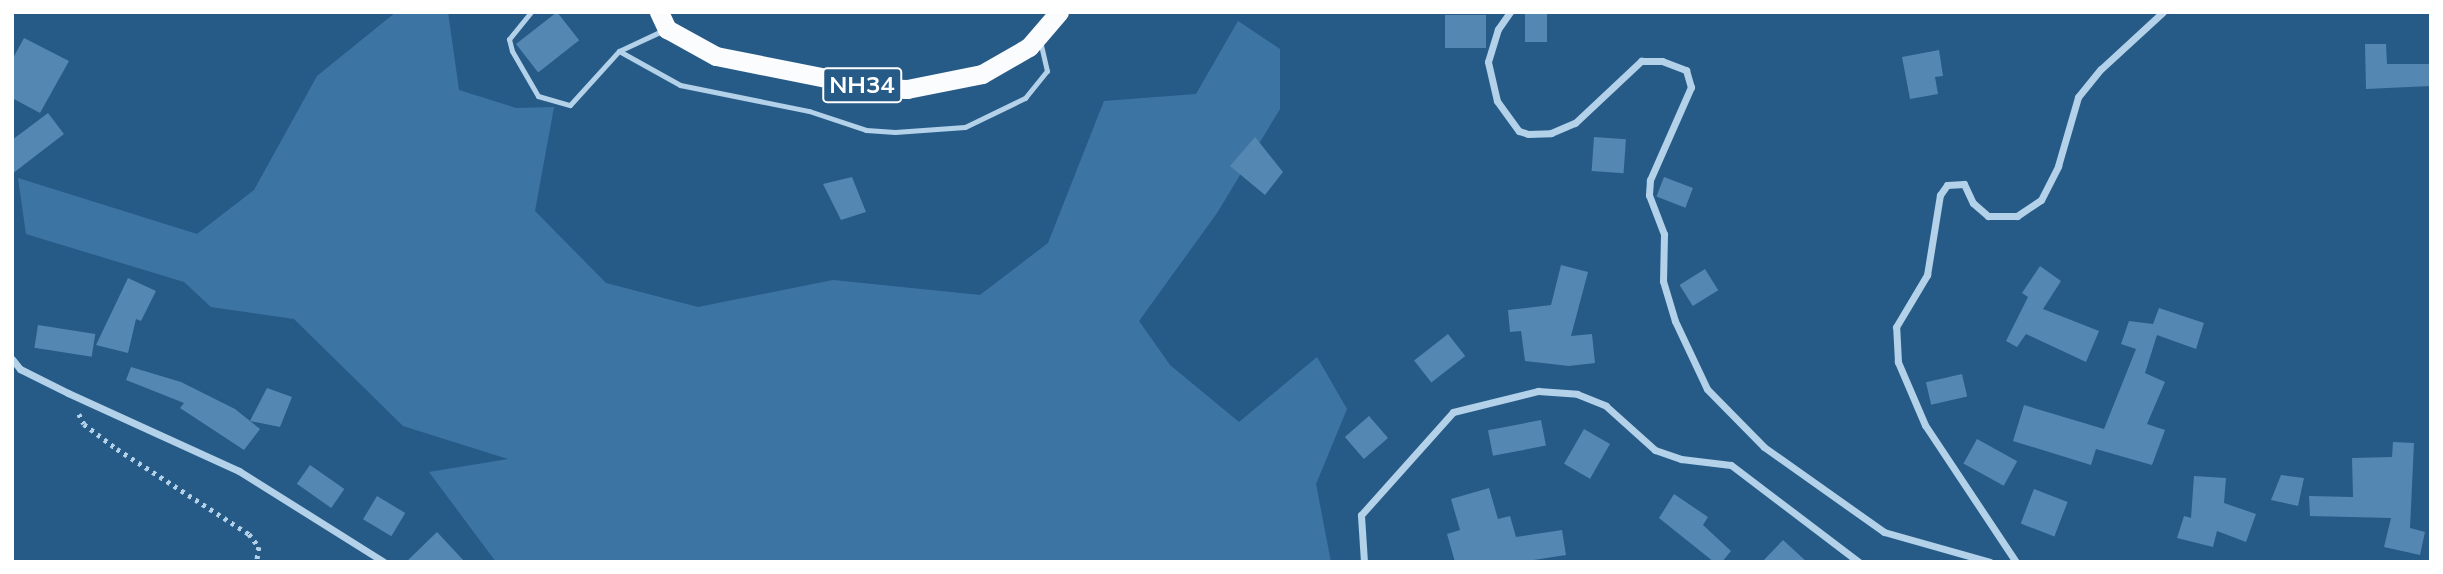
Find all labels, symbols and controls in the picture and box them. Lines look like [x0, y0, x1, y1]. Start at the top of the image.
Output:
road number: NH34 [822, 64, 902, 106]

